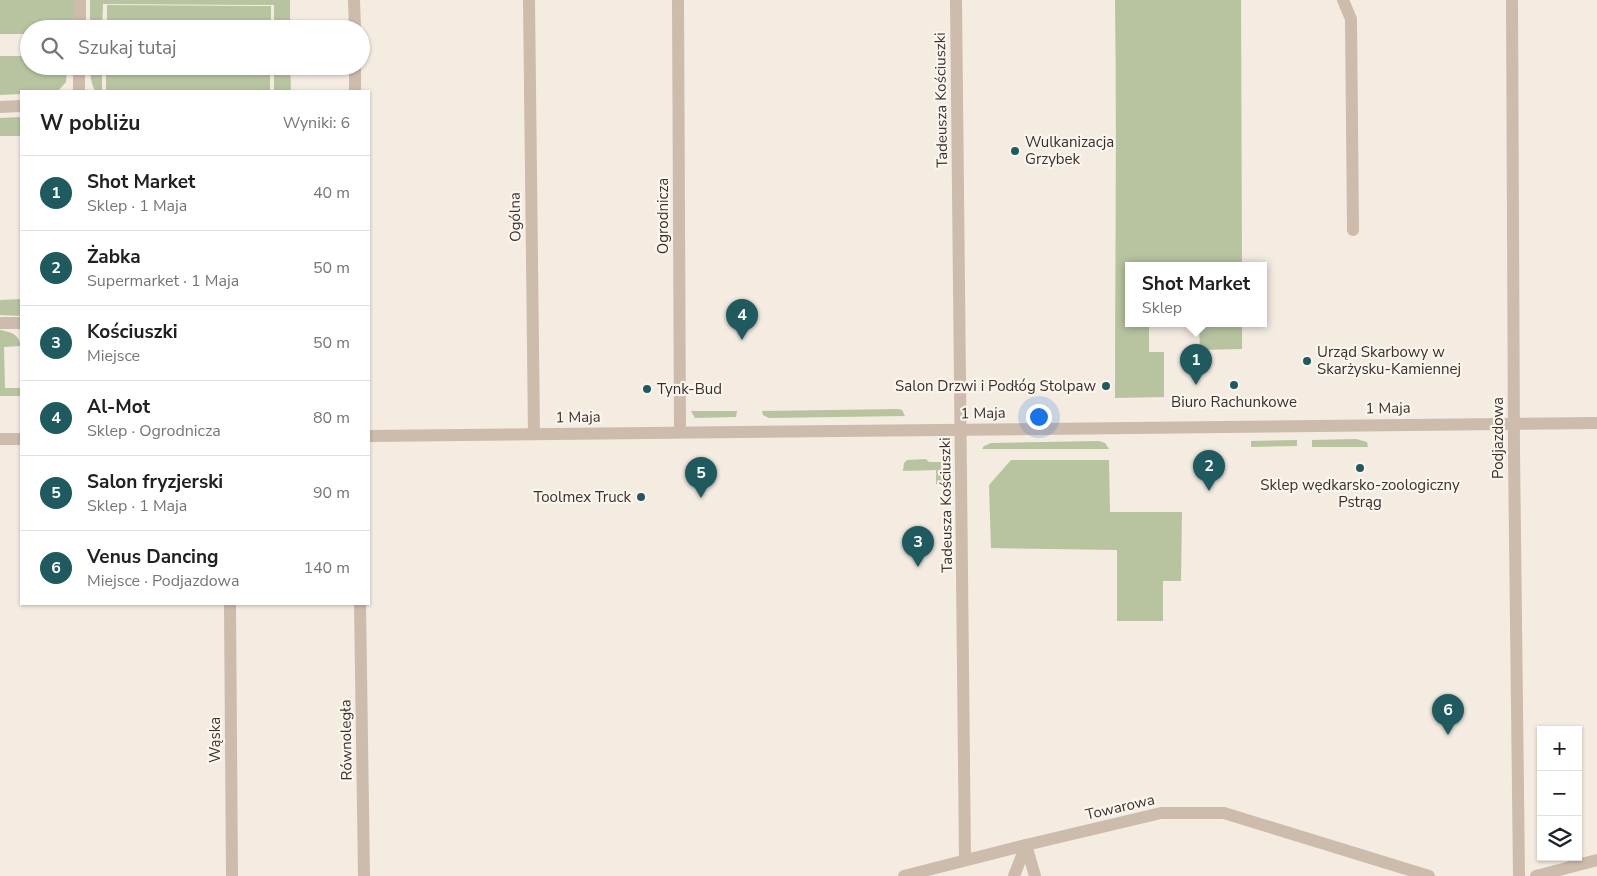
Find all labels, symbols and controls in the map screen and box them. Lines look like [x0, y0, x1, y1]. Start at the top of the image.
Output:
search box [20, 20, 370, 75]
street label: Tadeusza Kościuszki [930, 32, 952, 168]
icon: search [38, 34, 66, 62]
text: Szukaj tutaj [78, 35, 177, 61]
text: W pobliżu [40, 109, 141, 137]
text: Wyniki: 6 [283, 112, 350, 134]
place label: Wulkanizacja Grzybek [1025, 132, 1114, 169]
marker: Wulkanizacja Grzybek [1009, 145, 1021, 157]
text: Shot Market [87, 169, 195, 195]
street label: Ogrodnicza [653, 178, 673, 254]
text: 1 [51, 182, 61, 204]
text: 40 m [313, 182, 350, 204]
street label: Ogólna [505, 192, 525, 242]
text: Sklep · 1 Maja [87, 195, 187, 217]
text: Żabka [87, 244, 141, 270]
text: 2 [51, 257, 61, 279]
text: 50 m [313, 257, 350, 279]
popup [1125, 262, 1267, 327]
text: Supermarket · 1 Maja [87, 270, 239, 292]
text: Shot Market [1142, 271, 1250, 297]
text: Sklep [1142, 297, 1182, 319]
pin: 4 [726, 299, 758, 340]
text: Kościuszki [87, 319, 178, 345]
text: 3 [51, 332, 61, 354]
text: 50 m [313, 332, 350, 354]
place label: Urząd Skarbowy w Skarżysku-Kamiennej [1317, 342, 1461, 379]
pin: 1 [1180, 344, 1212, 385]
text: Miejsce [87, 345, 140, 367]
marker: Urząd Skarbowy w Skarżysku-Kamiennej [1301, 355, 1313, 367]
place label: Salon Drzwi i Podłóg Stolpaw [895, 376, 1096, 396]
place label: Tynk-Bud [657, 379, 722, 399]
marker: Biuro Rachunkowe [1228, 379, 1240, 391]
marker: Salon Drzwi i Podłóg Stolpaw [1100, 380, 1112, 392]
marker: Tynk-Bud [641, 383, 653, 395]
place label: Biuro Rachunkowe [1171, 392, 1297, 412]
text: Al-Mot [87, 394, 150, 420]
street label: Podjazdowa [1488, 397, 1508, 479]
street label: 1 Maja [1365, 398, 1411, 418]
street label: 1 Maja [960, 403, 1006, 423]
your location [1026, 404, 1052, 430]
text: 4 [51, 407, 61, 429]
text: 80 m [313, 407, 350, 429]
street label: 1 Maja [555, 407, 601, 427]
text: Sklep · Ogrodnicza [87, 420, 221, 442]
street label: Tadeusza Kościuszki [935, 437, 957, 573]
pin: 2 [1193, 450, 1225, 491]
pin: 5 [685, 457, 717, 498]
marker: Sklep wędkarsko-zoologiczny Pstrąg [1354, 462, 1366, 474]
text: Salon fryzjerski [87, 469, 223, 495]
place label: Sklep wędkarsko-zoologiczny Pstrąg [1260, 475, 1460, 512]
text: 5 [51, 482, 61, 504]
text: 90 m [313, 482, 350, 504]
place label: Toolmex Truck [533, 487, 631, 507]
marker: Toolmex Truck [635, 491, 647, 503]
text: Sklep · 1 Maja [87, 495, 187, 517]
pin: 3 [902, 526, 934, 567]
text: Venus Dancing [87, 544, 219, 570]
text: 6 [51, 557, 61, 579]
text: 140 m [303, 557, 350, 579]
text: Miejsce · Podjazdowa [87, 570, 239, 592]
pin: 6 [1432, 694, 1464, 735]
street label: Równoległa [335, 699, 357, 781]
street label: Wąska [205, 717, 225, 763]
map controls [1537, 726, 1582, 861]
button: + [1537, 726, 1582, 771]
button: − [1537, 771, 1582, 816]
street label: Towarowa [1083, 789, 1157, 825]
button: layers [1537, 816, 1582, 861]

